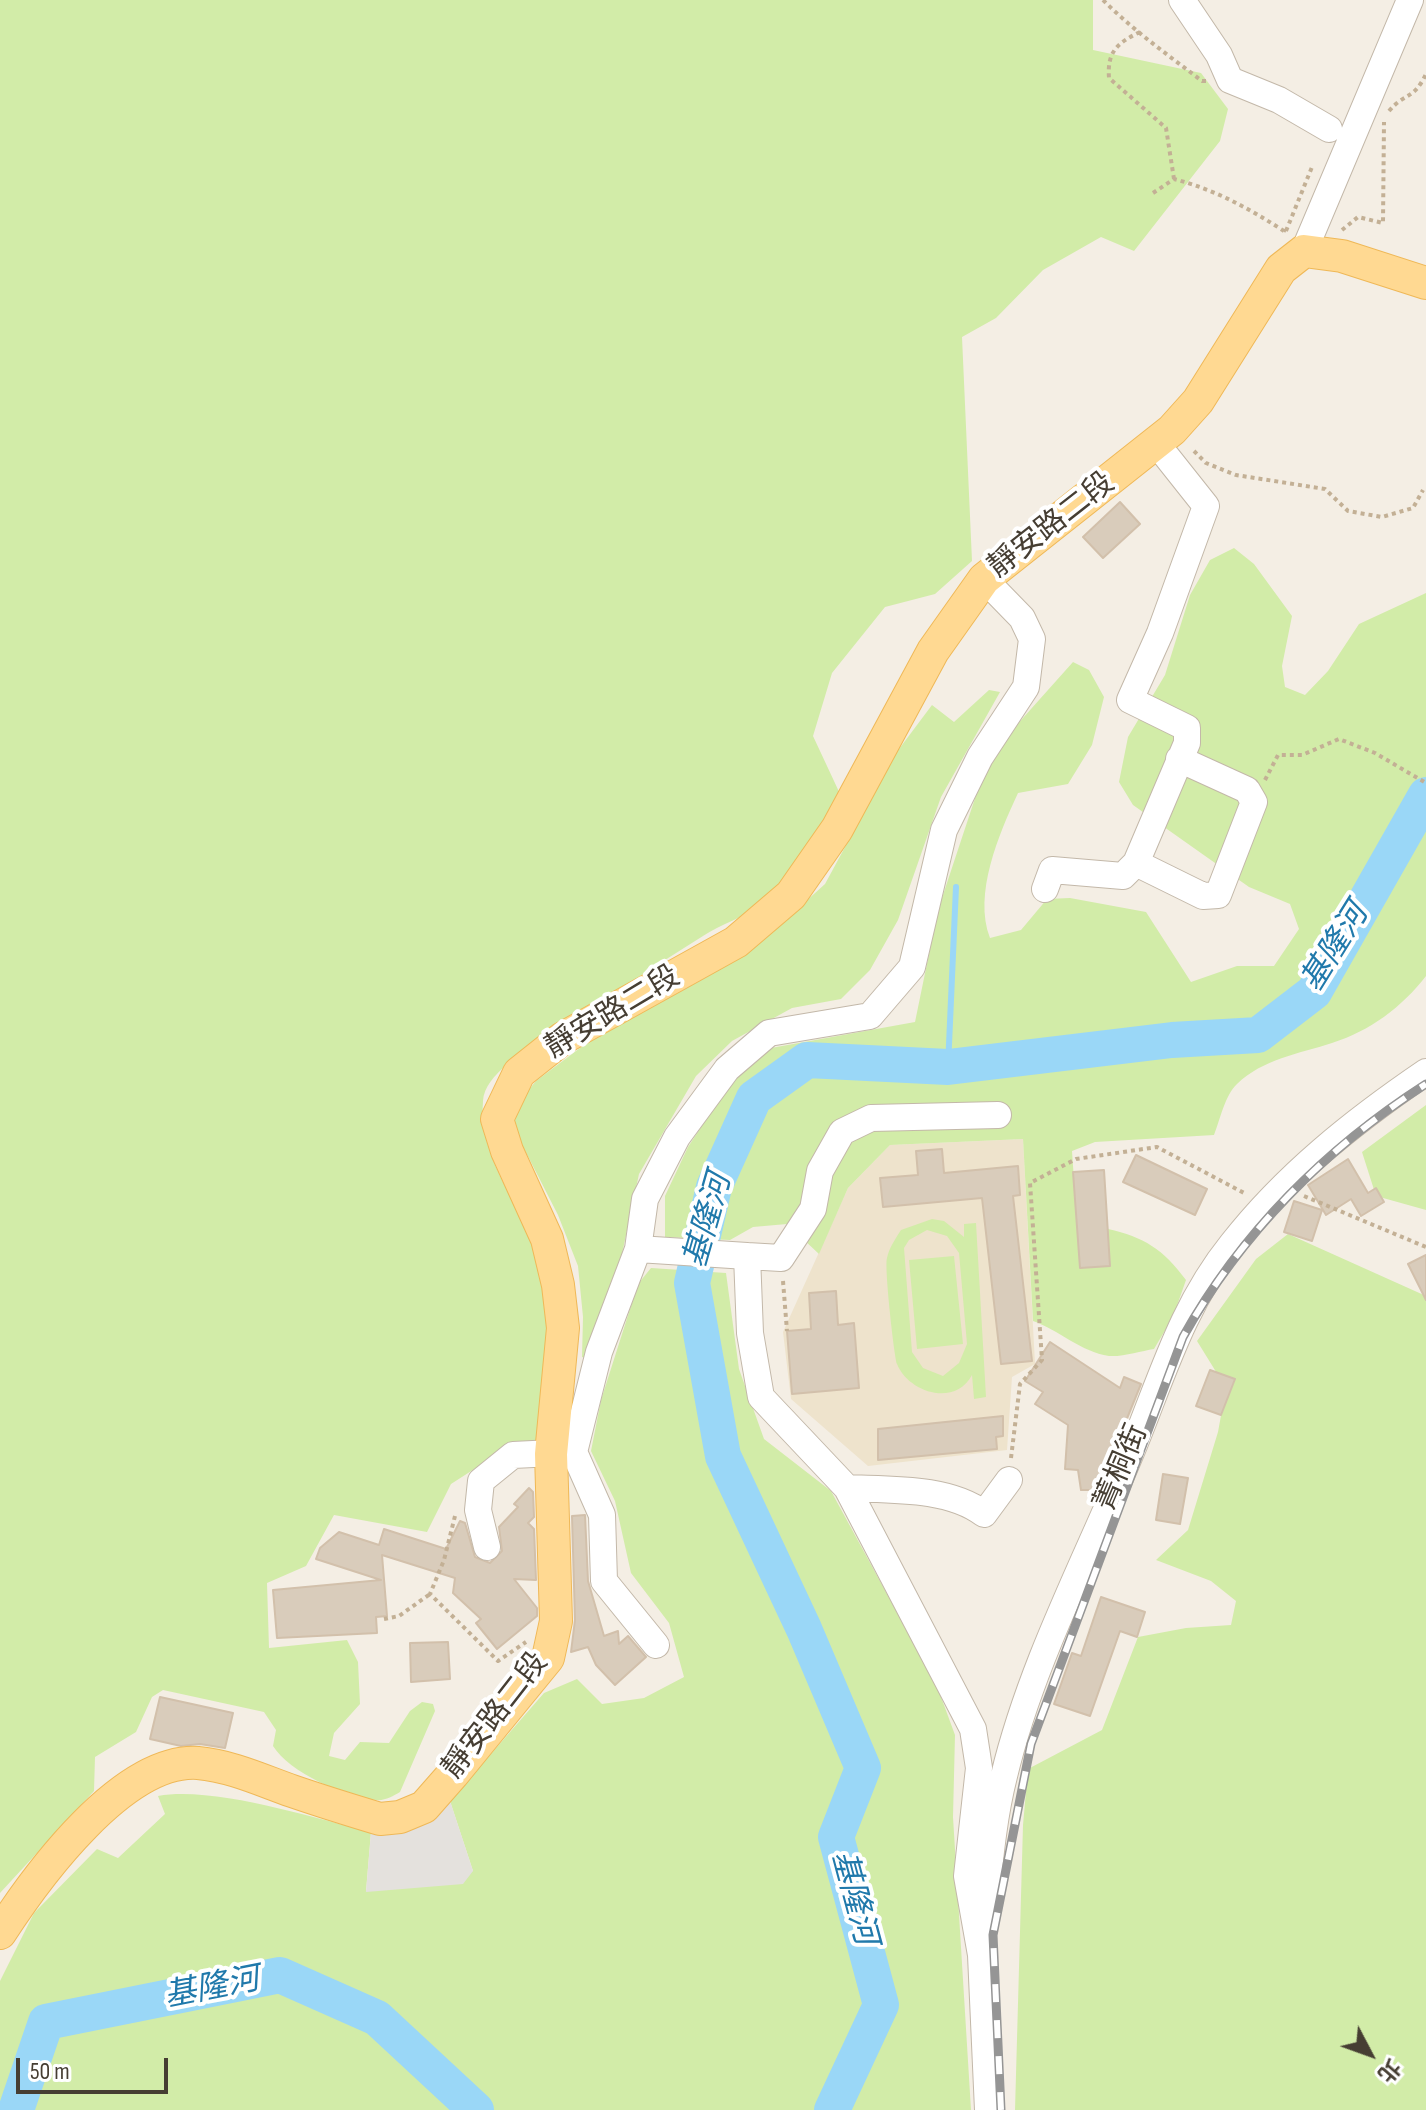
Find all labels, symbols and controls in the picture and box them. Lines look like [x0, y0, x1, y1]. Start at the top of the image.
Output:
street label: 靜安路二段 [982, 466, 1122, 586]
water label: 基隆河 [1294, 897, 1378, 999]
street label: 靜安路二段 [539, 959, 687, 1067]
water label: 基隆河 [677, 1170, 741, 1272]
street label: 菁桐街 [1088, 1420, 1156, 1516]
street label: 靜安路二段 [436, 1646, 556, 1786]
water label: 基隆河 [822, 1847, 884, 1949]
water label: 基隆河 [161, 1961, 263, 2017]
north arrow [1330, 2014, 1410, 2094]
scale bar [20, 2042, 172, 2092]
text: 北 [1371, 2053, 1406, 2087]
text: 50 m [30, 2057, 70, 2086]

